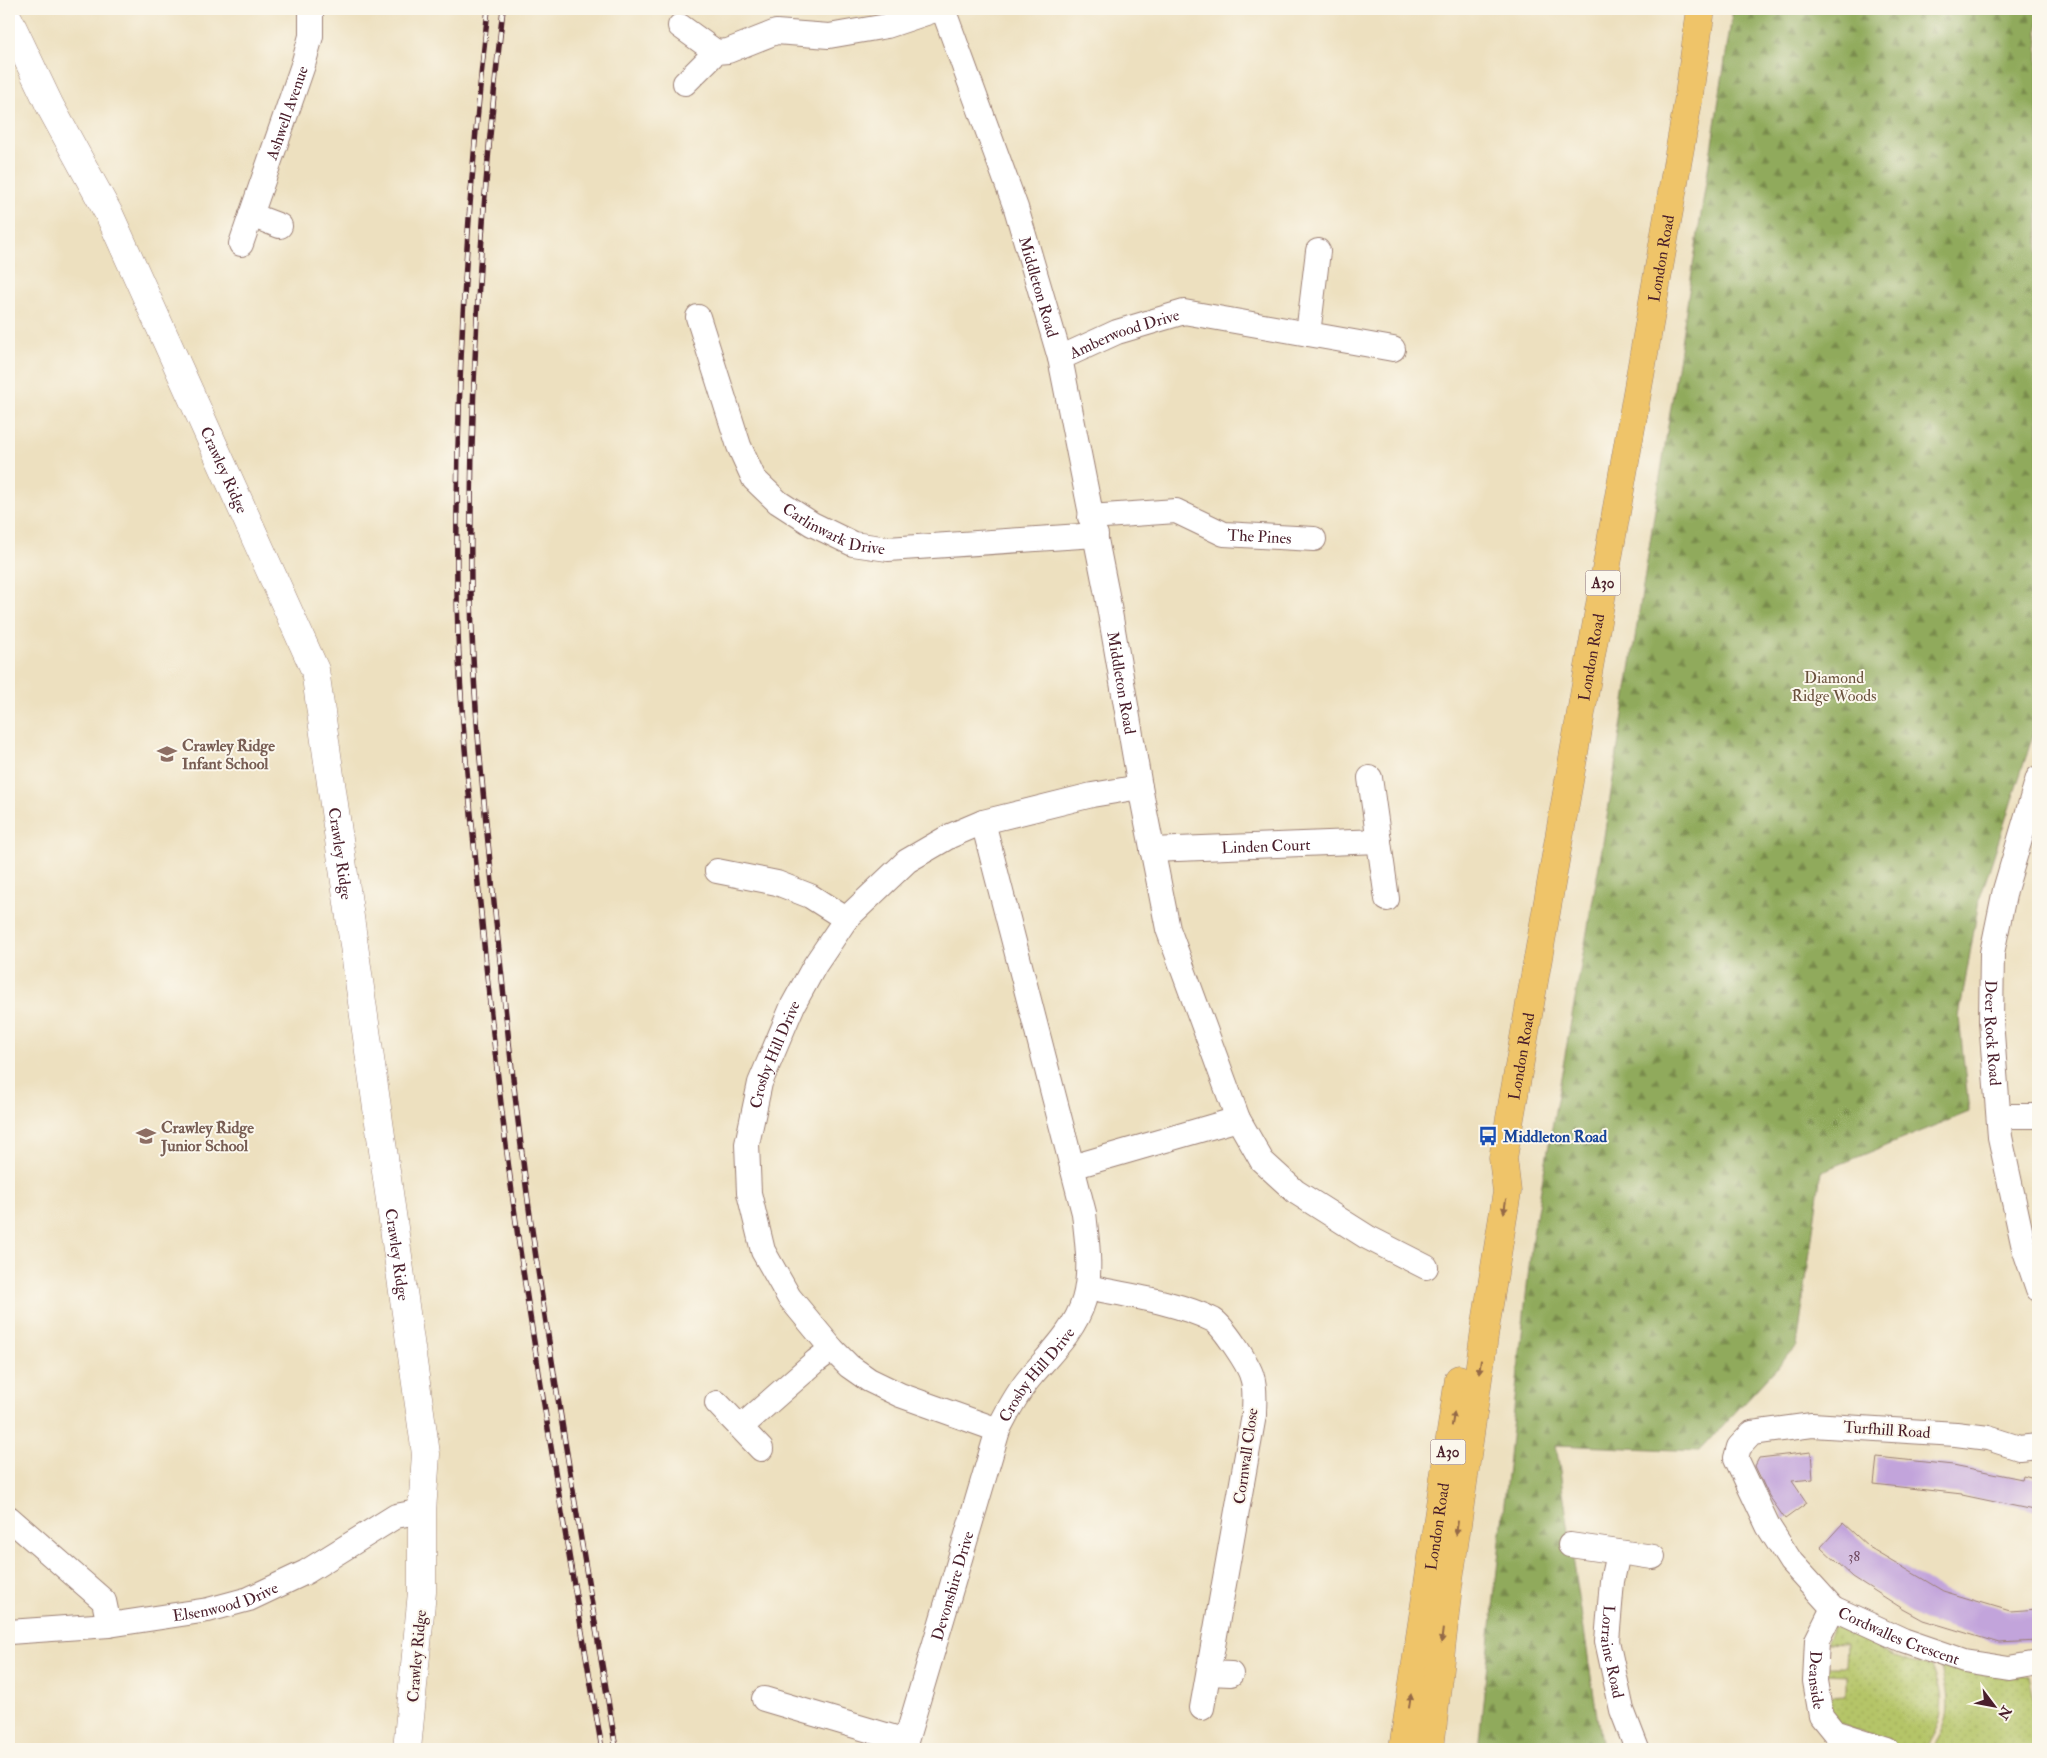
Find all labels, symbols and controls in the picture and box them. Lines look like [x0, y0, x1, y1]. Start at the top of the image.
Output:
street label: Ashwell Avenue [262, 63, 313, 164]
street label: London Road [1644, 213, 1679, 304]
street label: Middleton Road [1014, 234, 1062, 340]
street label: Amberwood Drive [1065, 305, 1182, 364]
street label: Crawley Ridge [195, 424, 252, 517]
street label: Carlinwark Drive [779, 499, 887, 560]
street label: The Pines [1227, 525, 1292, 549]
road number: A30 [1586, 570, 1620, 596]
street label: London Road [1574, 612, 1609, 703]
street label: Middleton Road [1102, 630, 1140, 736]
park label: Diamond Ridge Woods [1791, 668, 1877, 706]
place label: Crawley Ridge Infant School [182, 736, 275, 774]
school or university icon: Crawley Ridge Infant School [156, 743, 178, 765]
street label: Crawley Ridge [324, 806, 356, 901]
street label: Linden Court [1221, 835, 1311, 858]
street label: Deer Rock Road [1980, 980, 2005, 1087]
street label: Crosby Hill Drive [746, 997, 805, 1110]
street label: London Road [1504, 1011, 1539, 1102]
place label: Crawley Ridge Junior School [160, 1118, 254, 1157]
school or university icon: Crawley Ridge Junior School [135, 1125, 157, 1147]
bus stop icon: Middleton Road [1477, 1125, 1499, 1147]
place label: Middleton Road [1502, 1127, 1607, 1147]
one-way arrow [1501, 1199, 1509, 1215]
street label: Crawley Ridge [380, 1207, 413, 1302]
street label: Crosby Hill Drive [995, 1323, 1080, 1426]
one-way arrow [1475, 1359, 1483, 1375]
street label: Cornwall Close [1229, 1406, 1263, 1506]
one-way arrow [1449, 1411, 1457, 1427]
street label: Turfhill Road [1843, 1417, 1931, 1443]
road number: A30 [1430, 1440, 1466, 1464]
street label: London Road [1421, 1481, 1454, 1572]
one-way arrow [1452, 1520, 1460, 1536]
street label: Devonshire Drive [927, 1529, 979, 1643]
house number: 38 [1848, 1548, 1860, 1565]
street label: Elsenwood Drive [171, 1578, 282, 1626]
street label: Cordwalles Crescent [1835, 1603, 1962, 1670]
street label: Lorraine Road [1596, 1604, 1628, 1700]
street label: Crawley Ridge [403, 1609, 431, 1703]
one-way arrow [1438, 1628, 1446, 1644]
street label: Deanside [1803, 1650, 1829, 1711]
north arrow [1970, 1680, 2020, 1730]
one-way arrow [1407, 1693, 1415, 1709]
text: N [1994, 1702, 2016, 1723]

